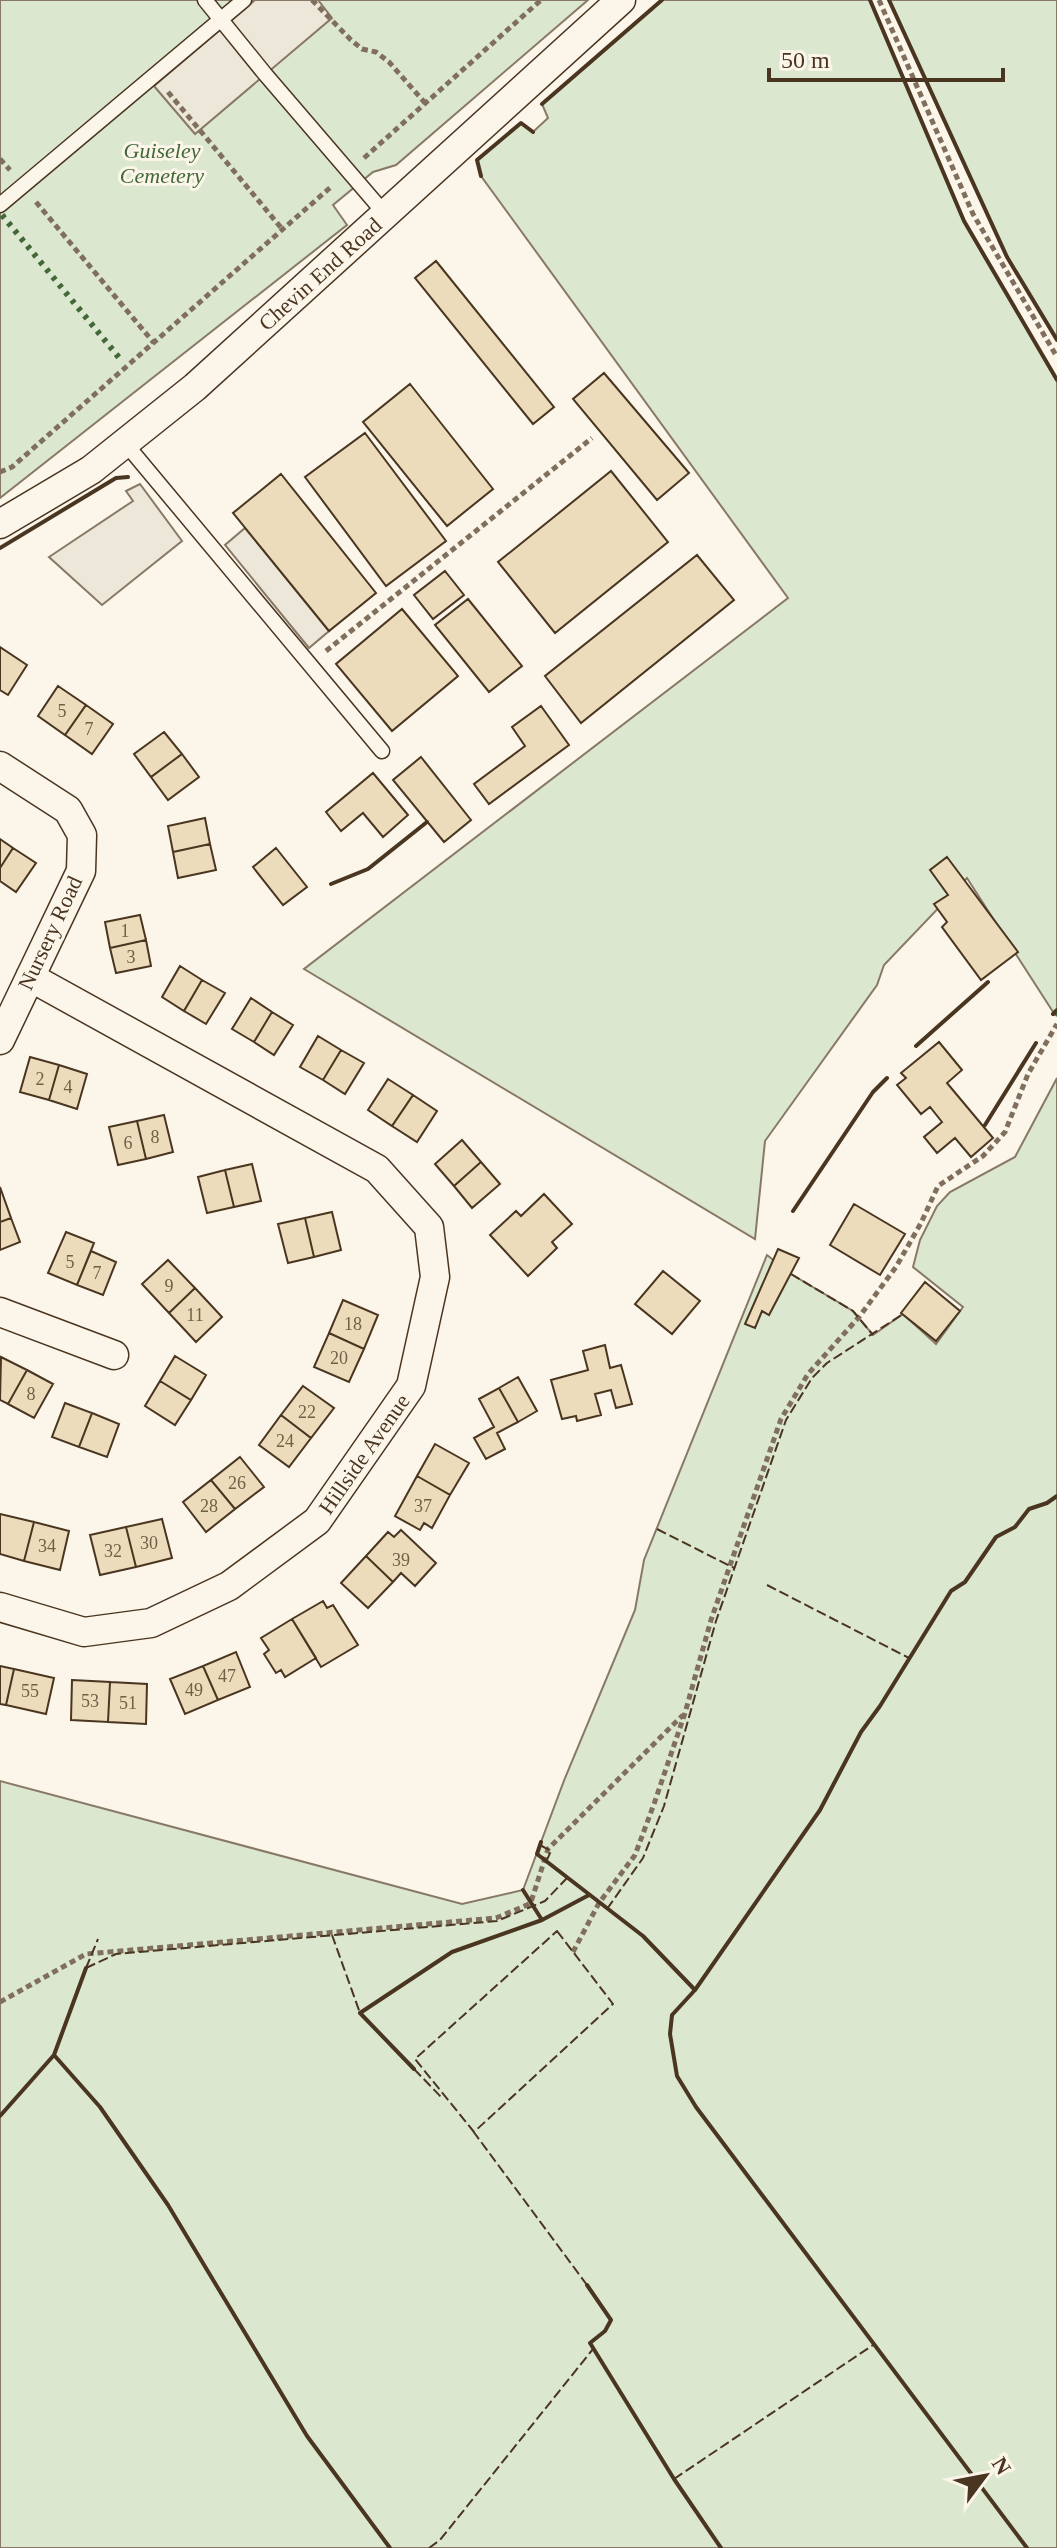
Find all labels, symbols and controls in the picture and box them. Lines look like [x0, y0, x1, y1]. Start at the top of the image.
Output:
scale bar [769, 32, 1003, 82]
text: 50 m [781, 47, 830, 73]
park label: Guiseley Cemetery [120, 138, 204, 188]
street label: Chevin End Road [254, 212, 386, 336]
house number: 5 [58, 701, 67, 721]
house number: 7 [85, 719, 94, 739]
street label: Nursery Road [13, 872, 87, 994]
house number: 1 [121, 921, 130, 941]
house number: 3 [127, 947, 136, 967]
house number: 2 [36, 1069, 45, 1089]
house number: 4 [64, 1077, 73, 1097]
house number: 8 [151, 1127, 160, 1147]
house number: 6 [124, 1133, 133, 1153]
house number: 5 [66, 1252, 75, 1272]
house number: 7 [93, 1263, 102, 1283]
house number: 9 [165, 1276, 174, 1296]
house number: 11 [186, 1305, 204, 1325]
house number: 18 [344, 1314, 362, 1334]
house number: 20 [330, 1348, 348, 1368]
house number: 8 [27, 1384, 36, 1404]
street label: Hillside Avenue [313, 1389, 415, 1519]
house number: 22 [298, 1402, 316, 1422]
house number: 24 [276, 1431, 294, 1451]
house number: 26 [228, 1473, 246, 1493]
house number: 28 [200, 1496, 218, 1516]
house number: 37 [414, 1496, 432, 1516]
house number: 30 [140, 1533, 158, 1553]
house number: 34 [38, 1536, 56, 1556]
house number: 32 [104, 1541, 122, 1561]
house number: 39 [392, 1550, 410, 1570]
house number: 47 [218, 1666, 236, 1686]
house number: 49 [185, 1680, 203, 1700]
house number: 55 [21, 1681, 39, 1701]
house number: 53 [81, 1691, 99, 1711]
house number: 51 [119, 1693, 137, 1713]
north arrow [945, 2436, 1025, 2516]
text: N [987, 2452, 1016, 2479]

